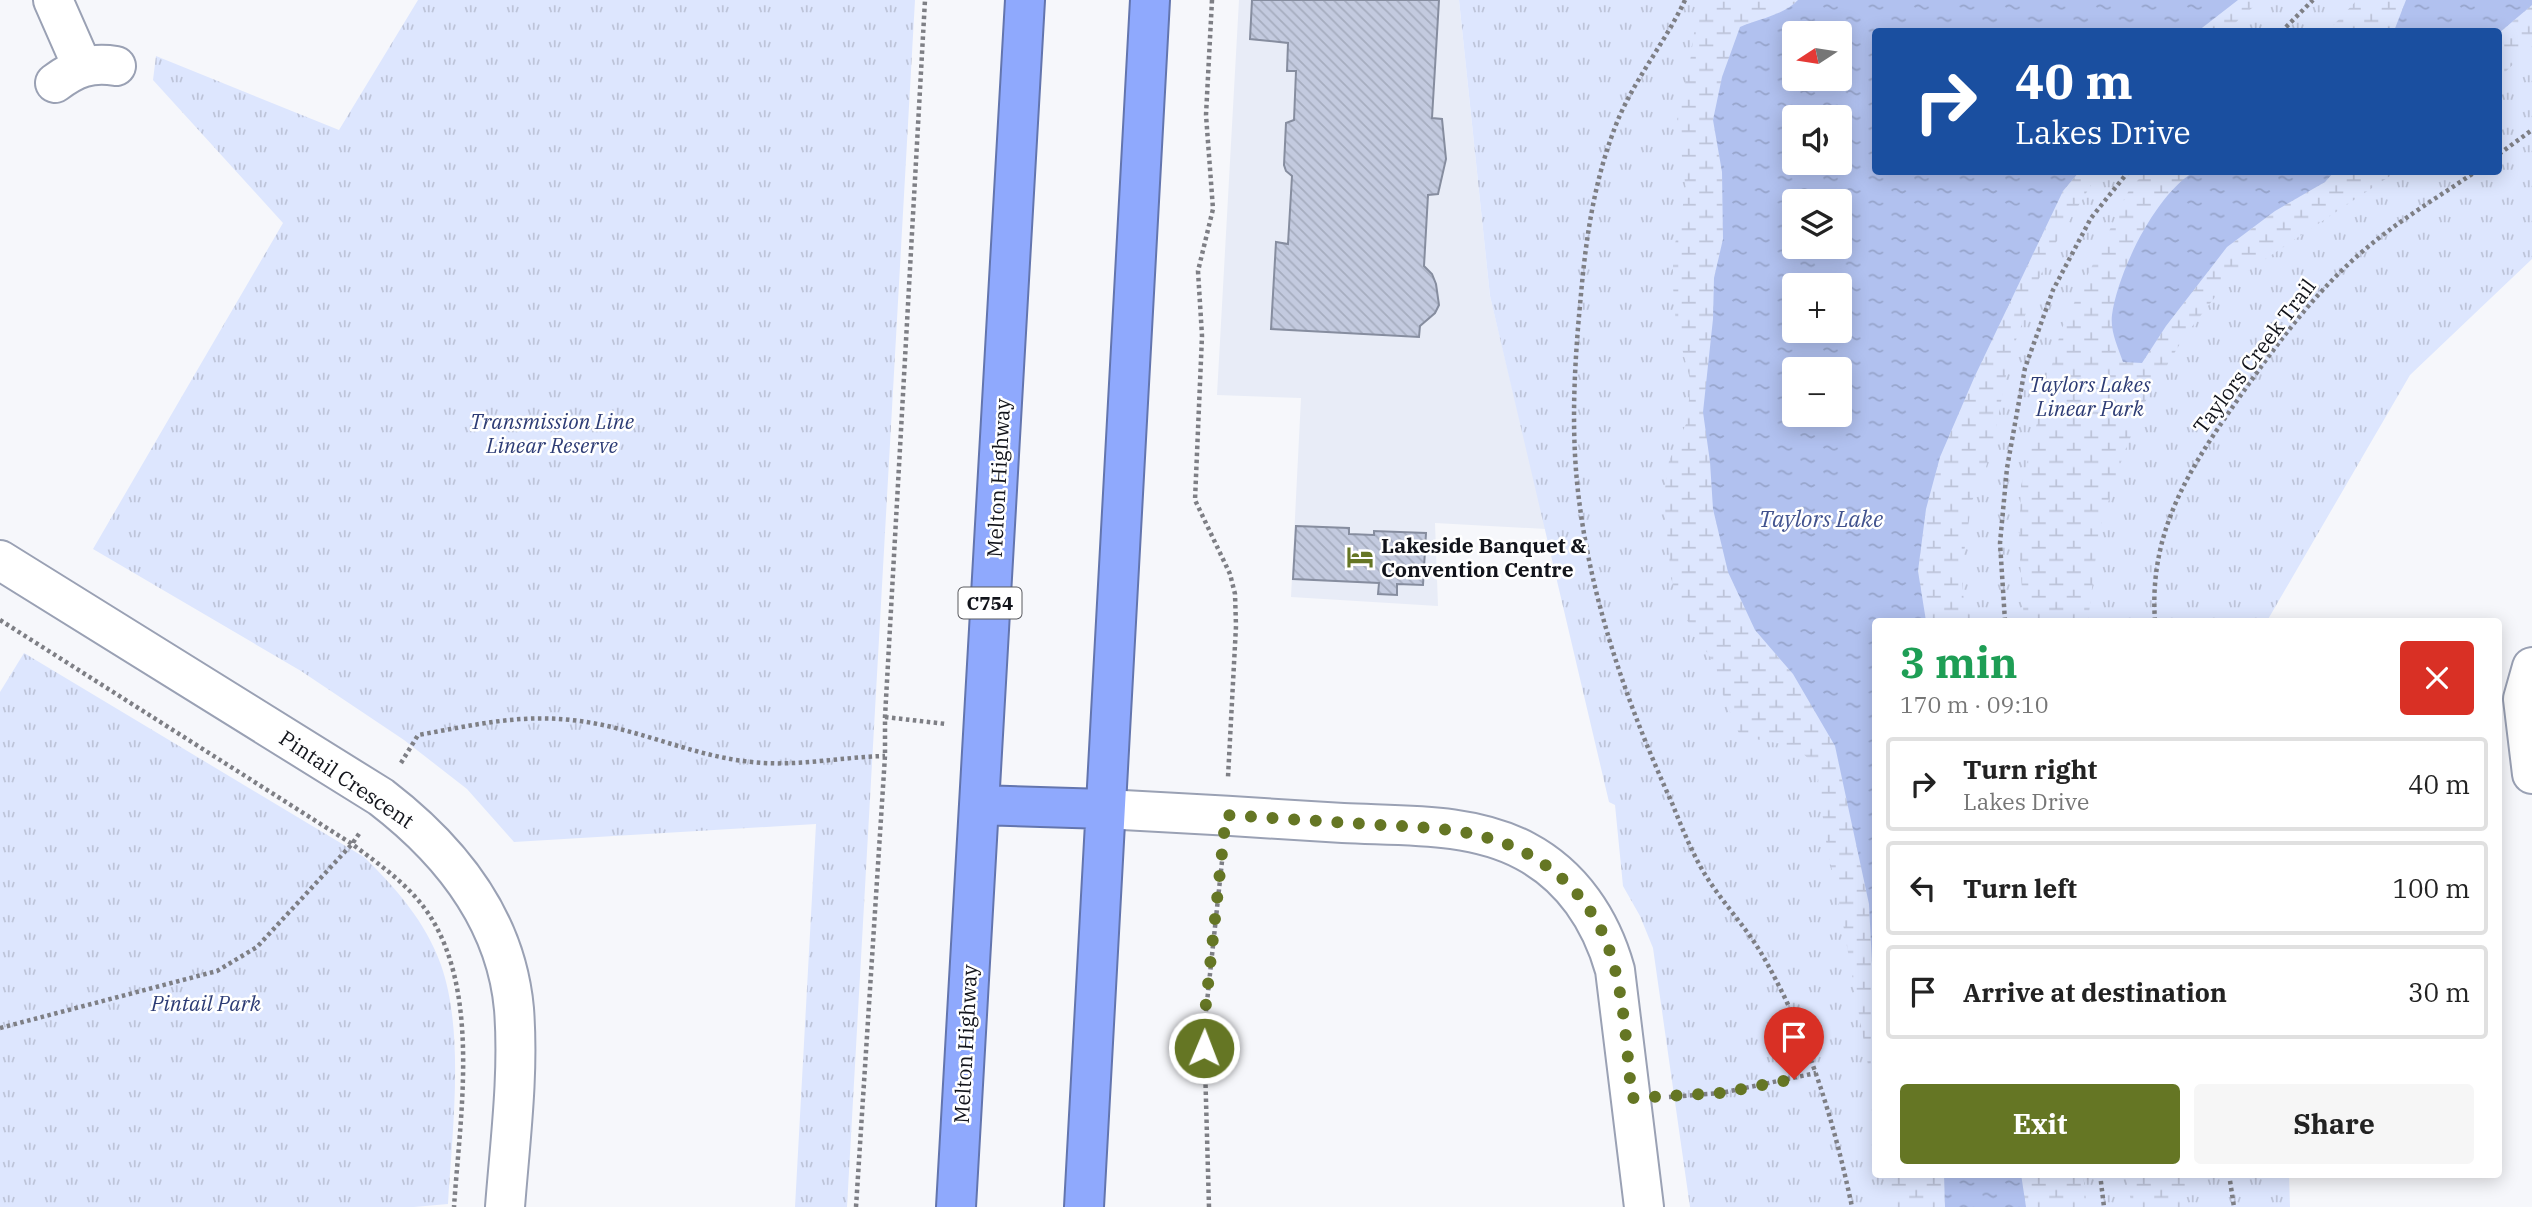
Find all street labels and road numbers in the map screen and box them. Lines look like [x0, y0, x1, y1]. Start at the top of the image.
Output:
street label: Taylors Creek Trail [2186, 273, 2322, 439]
street label: Melton Highway [980, 397, 1016, 558]
road number: C754 [958, 588, 1021, 618]
street label: Pintail Crescent [274, 724, 420, 834]
street label: Melton Highway [947, 963, 983, 1124]

